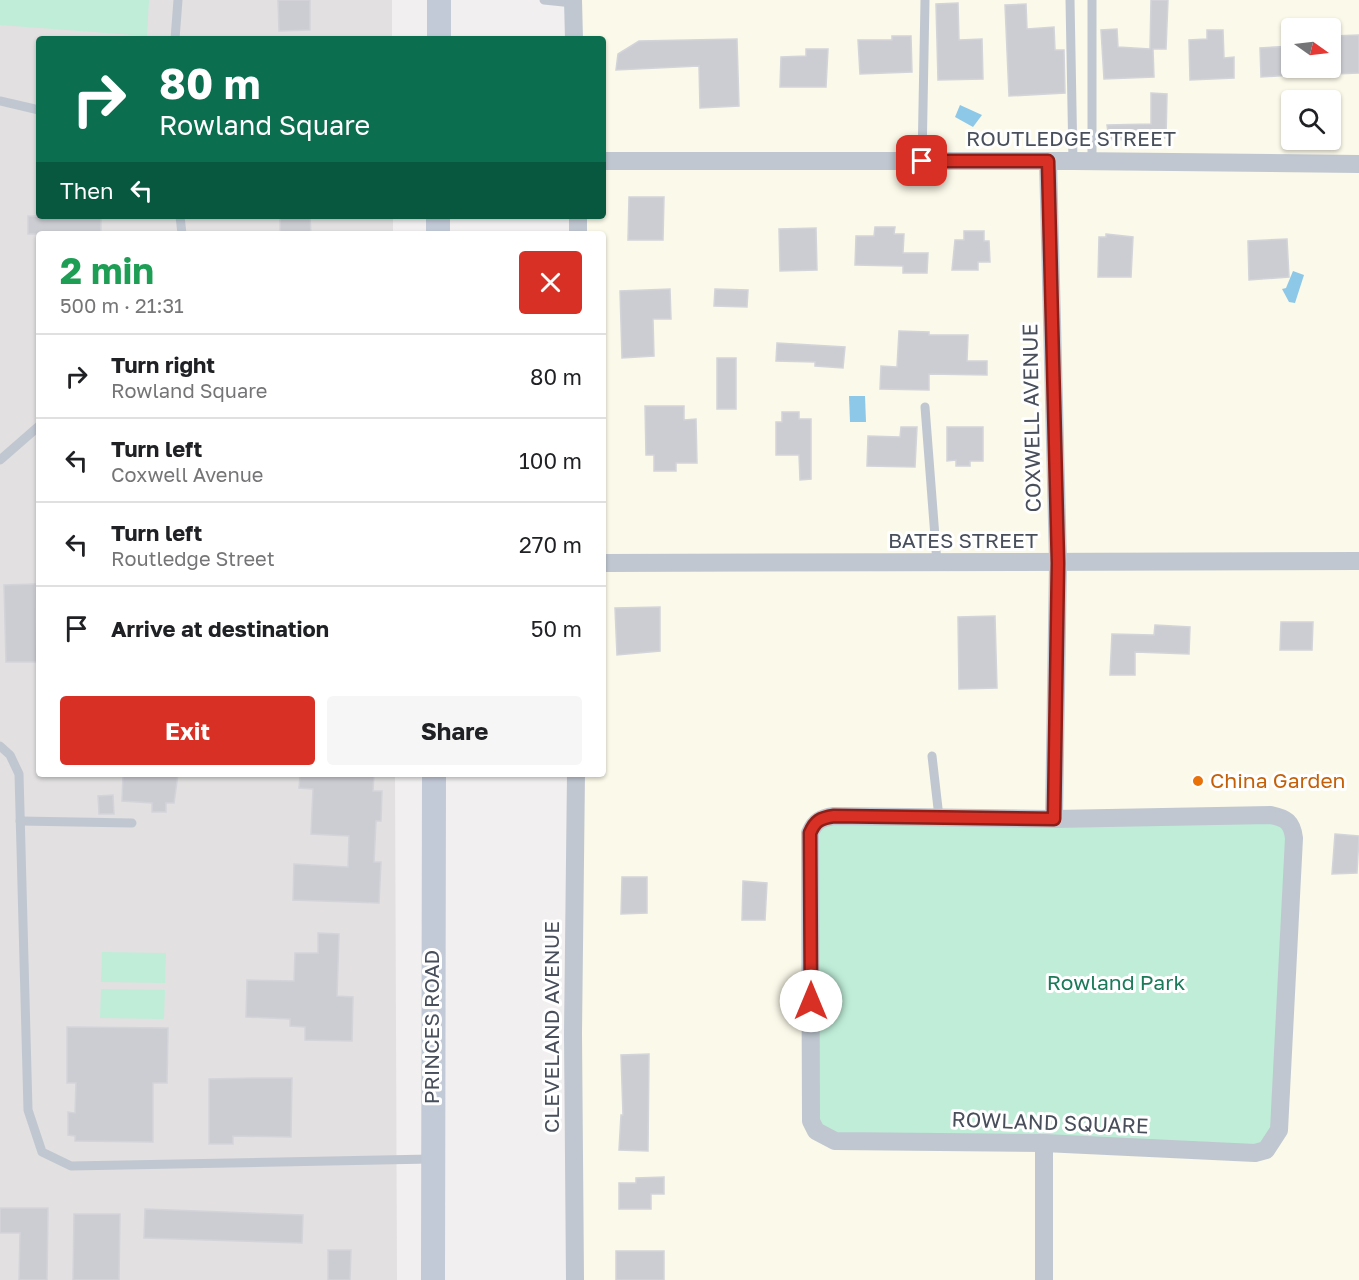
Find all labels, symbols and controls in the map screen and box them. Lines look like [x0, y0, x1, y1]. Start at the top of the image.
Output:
north arrow [1281, 18, 1341, 78]
map controls [1281, 18, 1341, 150]
text: 80 m [159, 58, 260, 108]
icon: right [60, 60, 138, 138]
button: search [1281, 90, 1341, 150]
text: Rowland Square [159, 109, 370, 141]
street label: ROUTLEDGE STREET [966, 125, 1176, 151]
pin [896, 135, 947, 186]
icon: arrive [905, 144, 938, 177]
icon: left [125, 174, 158, 207]
text: Then [60, 177, 113, 204]
text: 2 min [60, 249, 154, 292]
button: close [519, 251, 582, 314]
text: 500 m · 21:31 [60, 293, 184, 317]
street label: COXWELL AVENUE [1016, 323, 1046, 513]
text: Turn right [111, 351, 215, 378]
icon: right [60, 360, 93, 393]
text: 80 m [530, 363, 582, 390]
text: Rowland Square [111, 378, 267, 402]
text: Turn left [111, 435, 202, 462]
icon: left [60, 444, 93, 477]
text: 100 m [519, 447, 582, 474]
text: Coxwell Avenue [111, 462, 263, 486]
text: Turn left [111, 519, 202, 546]
street label: BATES STREET [888, 527, 1038, 553]
icon: left [60, 528, 93, 561]
text: 270 m [519, 531, 582, 558]
text: Routledge Street [111, 546, 275, 570]
icon: arrive [60, 612, 93, 645]
text: Arrive at destination [111, 615, 329, 642]
text: 50 m [531, 615, 582, 642]
button: Exit [60, 696, 315, 765]
button: Share [327, 696, 582, 765]
place label: China Garden [1210, 767, 1346, 793]
marker: China Garden [1191, 774, 1205, 788]
street label: CLEVELAND AVENUE [538, 921, 564, 1133]
street label: PRINCES ROAD [418, 950, 444, 1104]
position arrow [779, 969, 843, 1033]
park label: Rowland Park [1047, 969, 1185, 995]
street label: ROWLAND SQUARE [951, 1106, 1149, 1138]

